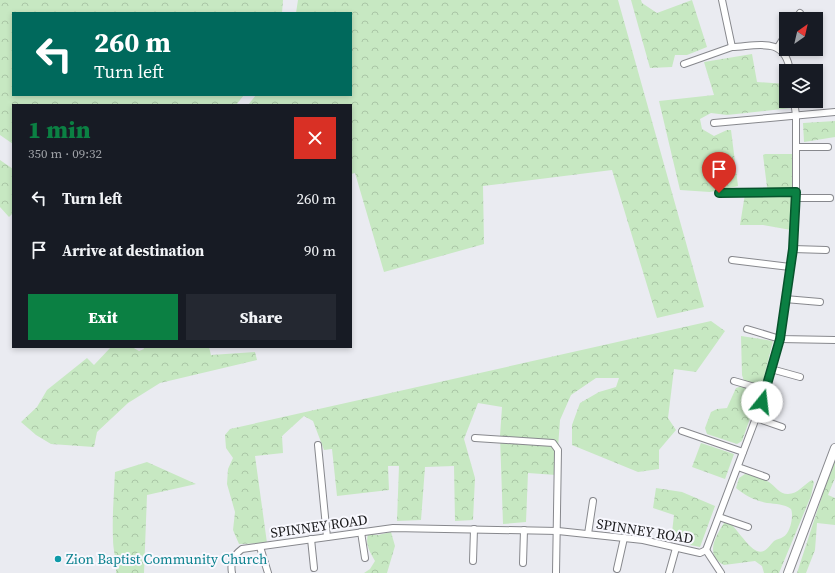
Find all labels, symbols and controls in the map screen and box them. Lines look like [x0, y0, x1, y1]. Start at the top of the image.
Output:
north arrow [779, 12, 823, 56]
map controls [779, 12, 823, 108]
text: 260 m [94, 23, 171, 61]
icon: left [28, 28, 80, 80]
text: Turn left [94, 59, 164, 84]
button: layers [779, 64, 823, 108]
text: 1 min [28, 113, 91, 146]
button: close [294, 117, 336, 159]
text: 350 m · 09:32 [28, 145, 102, 162]
pin [702, 152, 736, 193]
icon: arrive [708, 158, 730, 180]
icon: left [28, 187, 50, 209]
text: Turn left [62, 188, 122, 209]
text: 260 m [296, 188, 336, 209]
icon: arrive [28, 239, 50, 261]
text: Arrive at destination [62, 240, 204, 261]
text: 90 m [304, 240, 336, 261]
button: Exit [28, 294, 178, 340]
button: Share [186, 294, 336, 340]
position arrow [741, 381, 783, 423]
street label: SPINNEY ROAD [269, 509, 369, 543]
street label: SPINNEY ROAD [595, 513, 695, 549]
place label: Zion Baptist Community Church [66, 549, 267, 569]
marker: Zion Baptist Community Church [53, 554, 63, 564]

